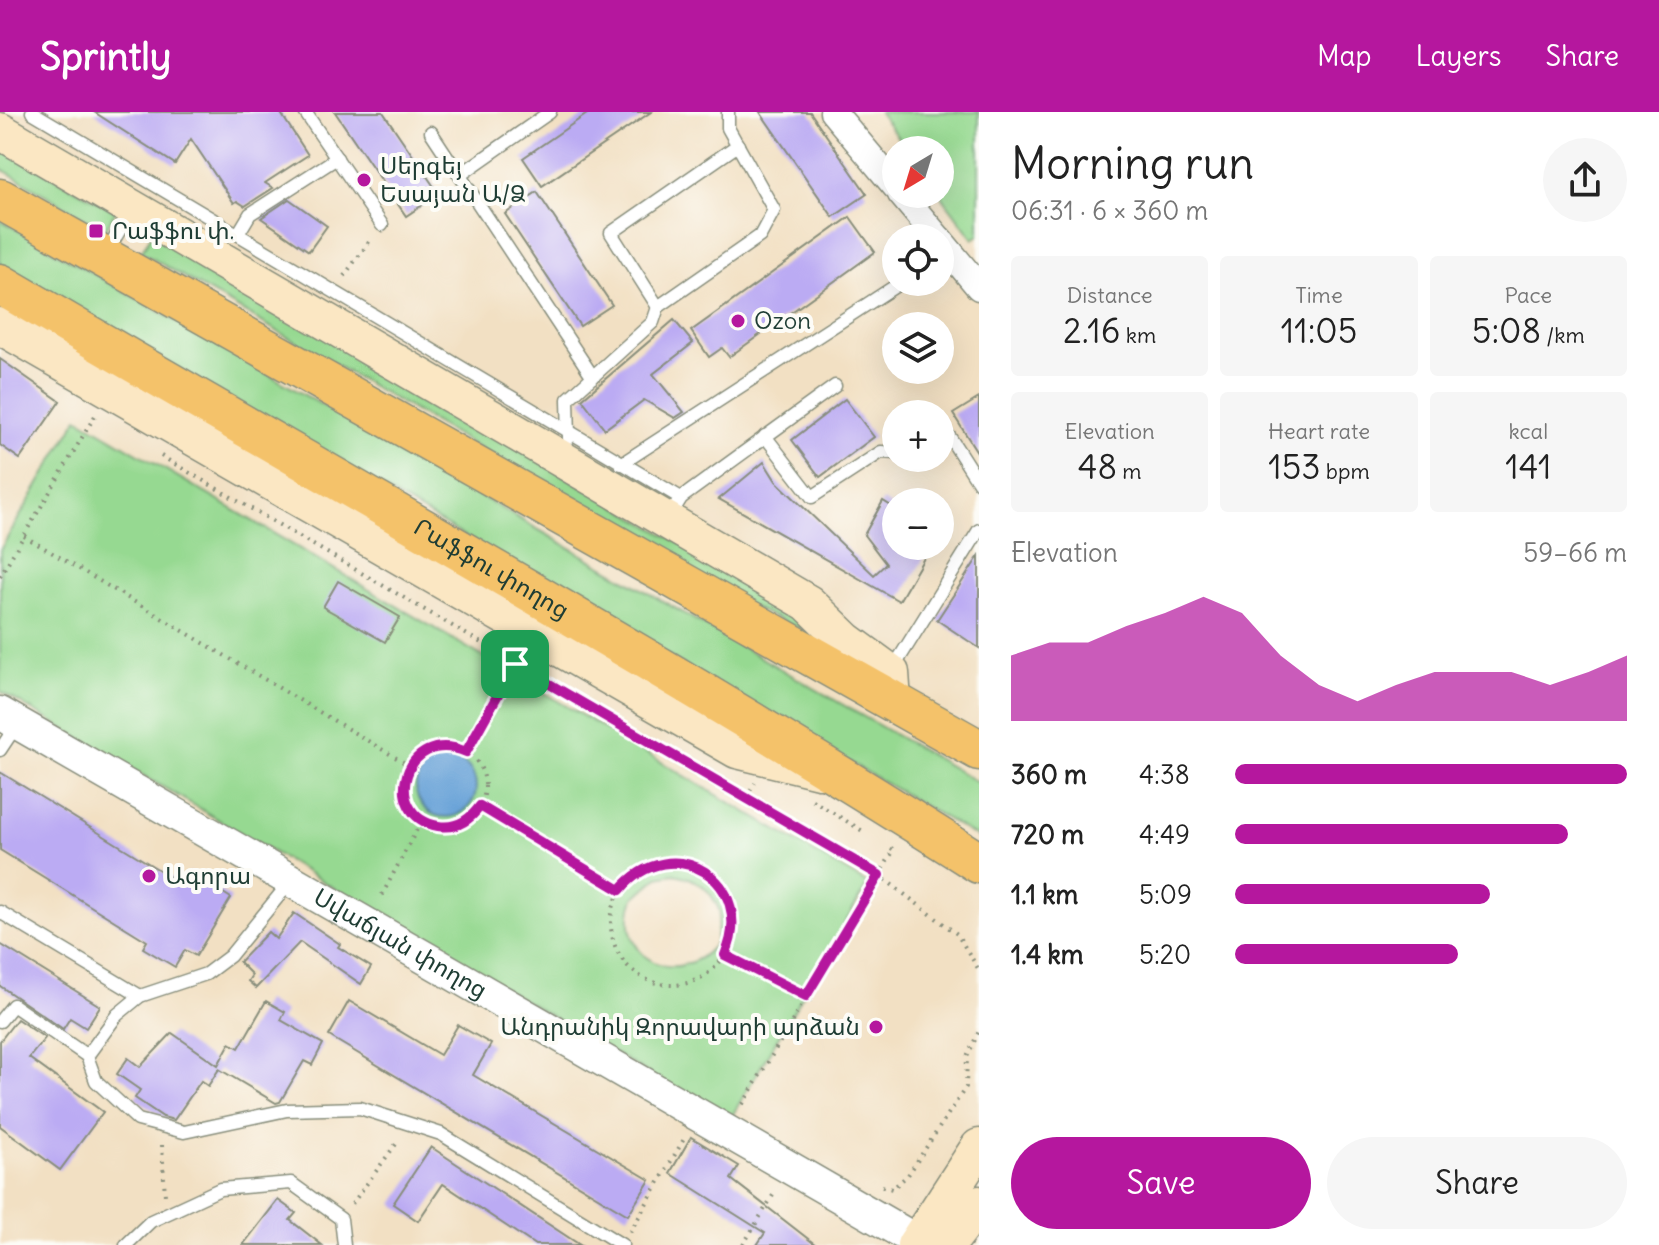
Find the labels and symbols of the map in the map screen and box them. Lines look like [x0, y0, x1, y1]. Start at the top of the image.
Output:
north arrow [882, 136, 954, 208]
place label: Սերգեյ Եսայան Ա/Ձ [380, 150, 526, 208]
marker: Սերգեյ Եսայան Ա/Ձ [355, 171, 373, 189]
place label: Րաֆֆու փ. [112, 215, 235, 245]
marker: Րաֆֆու փ. [87, 222, 105, 240]
place label: Ozon [754, 305, 811, 335]
marker: Ozon [729, 312, 747, 330]
street label: Րաֆֆու փողոց [409, 511, 575, 625]
pin [481, 630, 549, 698]
place label: Ագորա [165, 860, 251, 890]
marker: Ագորա [140, 867, 158, 885]
street label: Սվաճյան փողոց [309, 881, 493, 1004]
place label: Անդրանիկ Զորավարի արձան [500, 1011, 860, 1041]
marker: Անդրանիկ Զորավարի արձան [867, 1018, 885, 1036]

